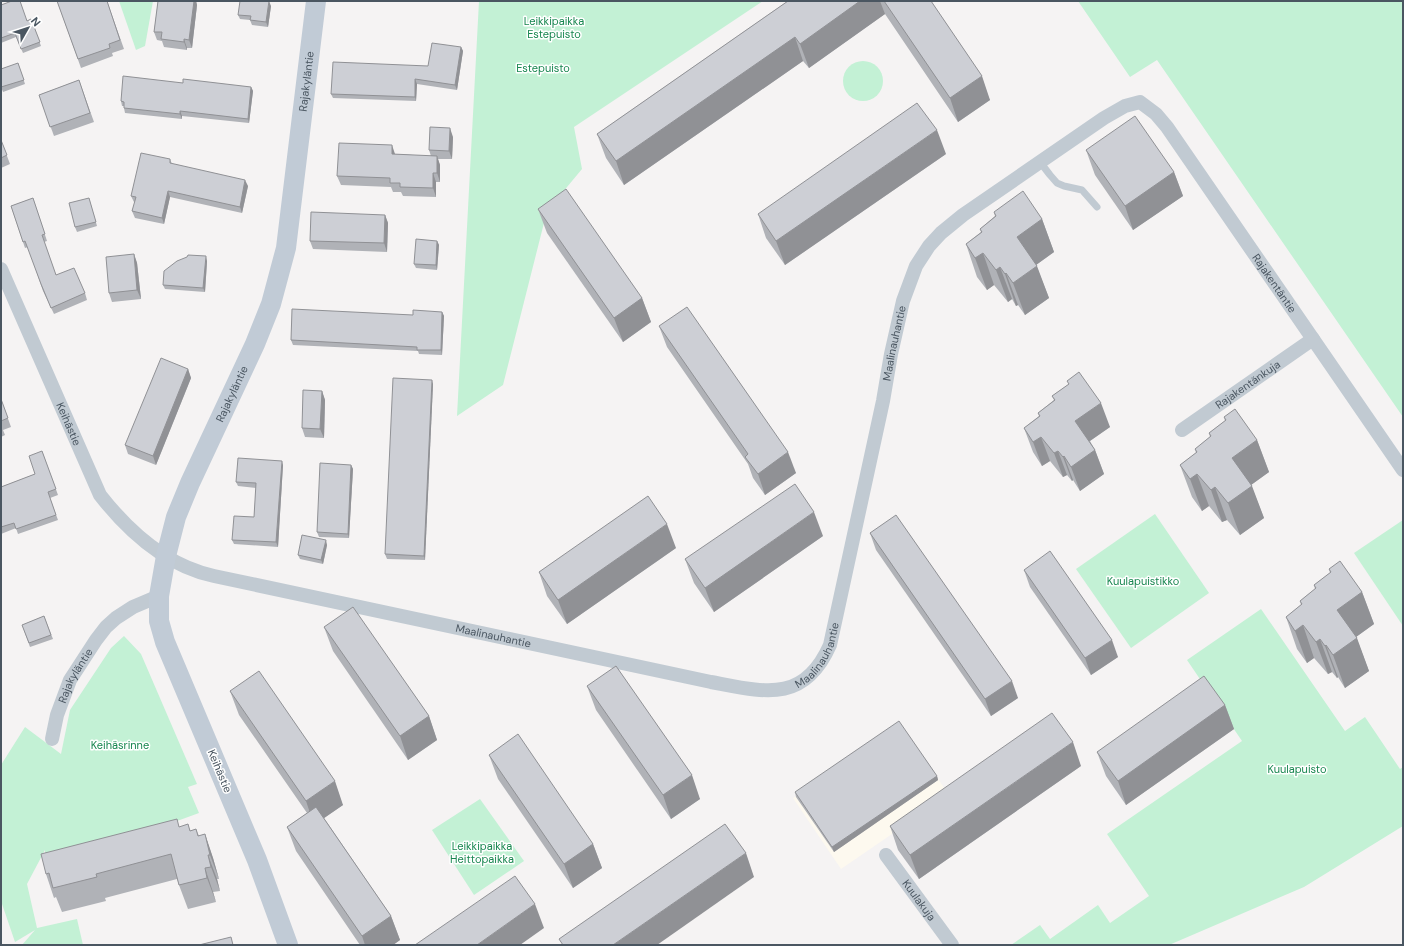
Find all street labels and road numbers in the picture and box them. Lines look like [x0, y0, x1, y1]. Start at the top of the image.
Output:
street label: Rajakyläntie [296, 50, 317, 112]
street label: Rajakentäntie [1249, 251, 1300, 315]
street label: Maalinauhantie [880, 304, 909, 382]
street label: Rajakentänkuja [1213, 357, 1283, 412]
street label: Rajakyläntie [212, 363, 251, 424]
street label: Keihästie [53, 400, 84, 448]
street label: Maalinauhantie [454, 621, 532, 650]
street label: Maalinauhantie [792, 621, 842, 691]
street label: Rajakyläntie [55, 646, 96, 705]
street label: Keihästie [205, 747, 235, 795]
street label: Kuulakuja [899, 877, 939, 924]

